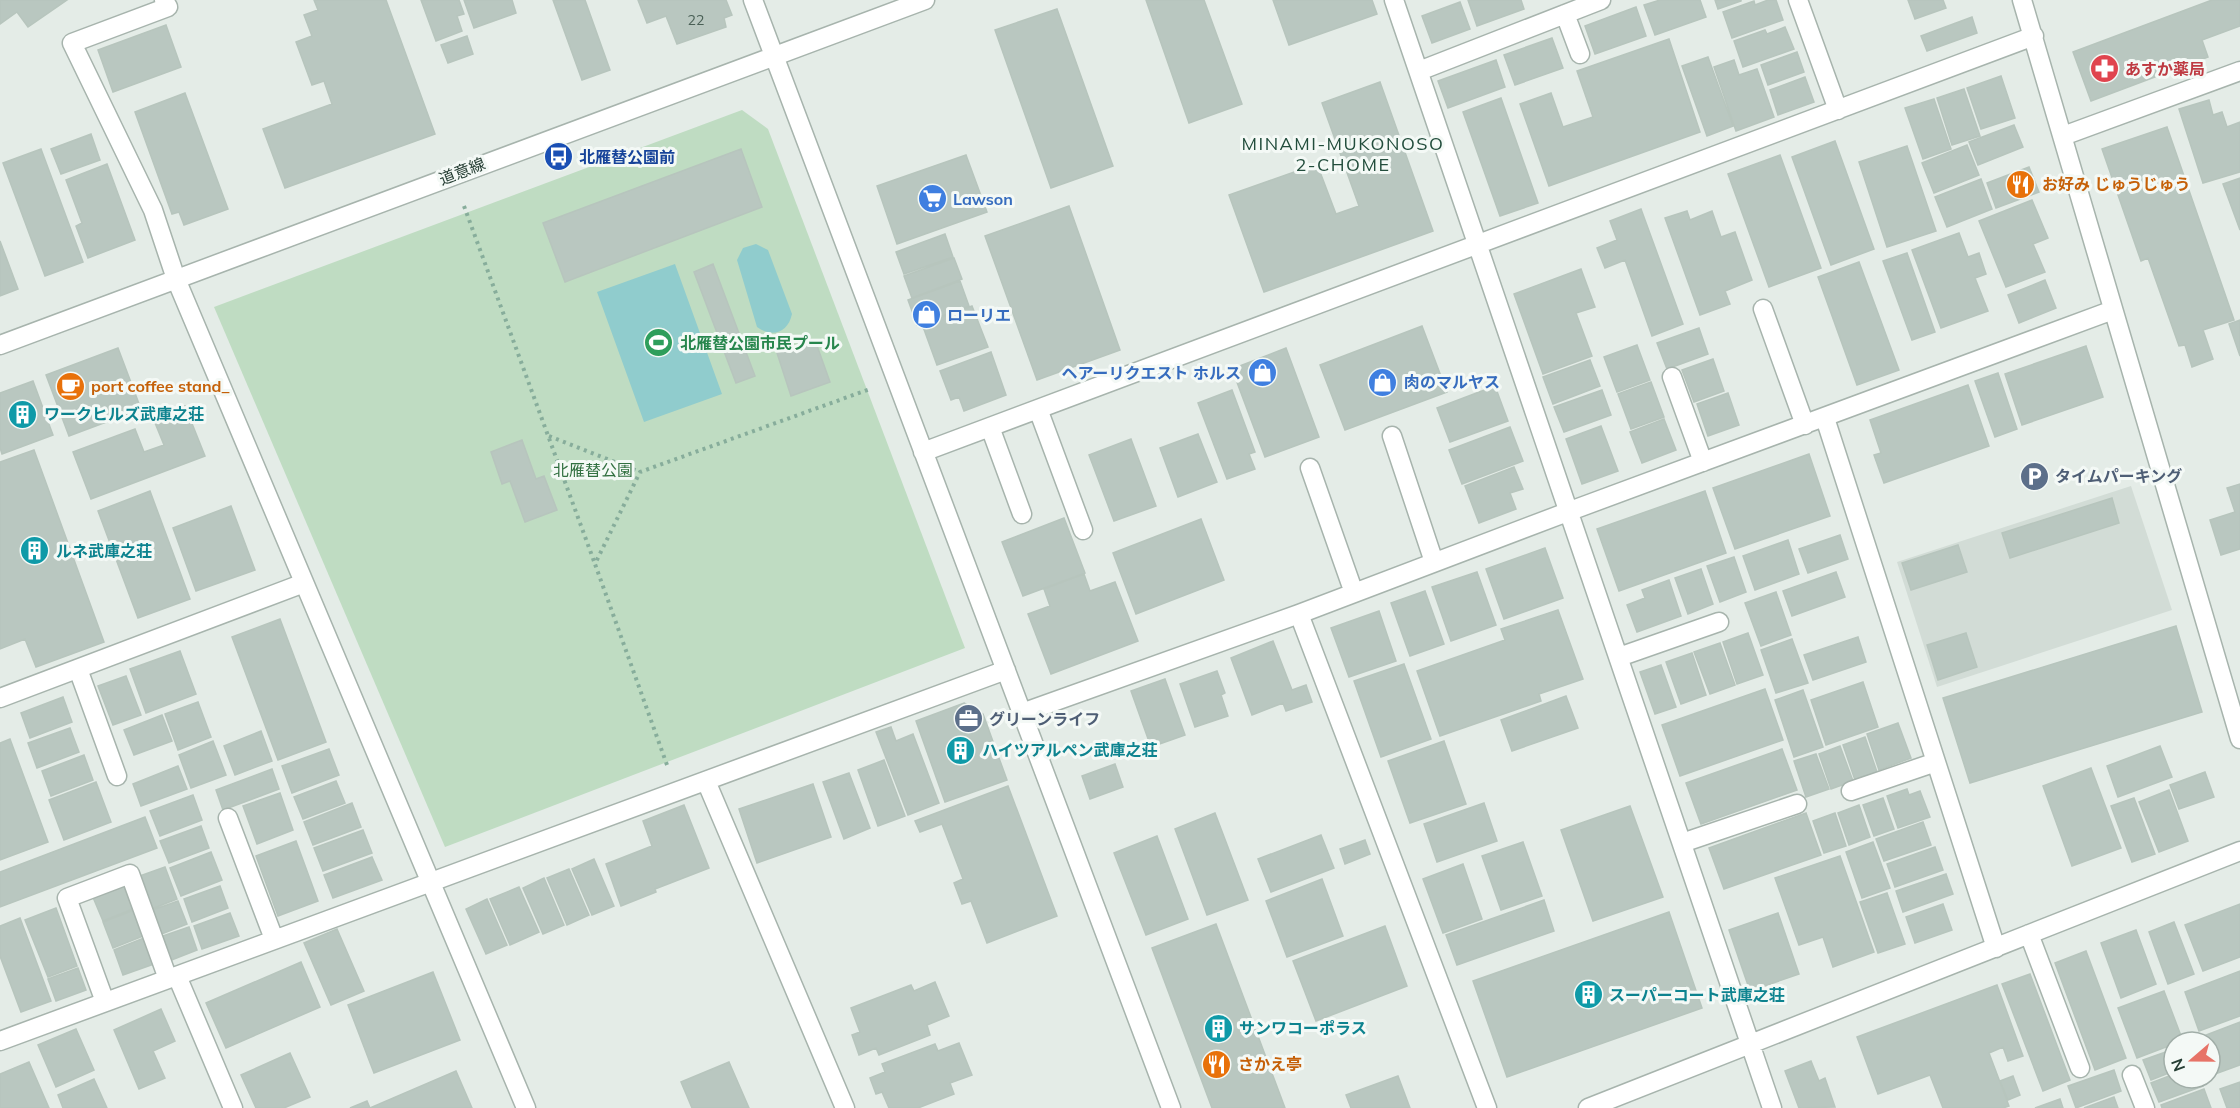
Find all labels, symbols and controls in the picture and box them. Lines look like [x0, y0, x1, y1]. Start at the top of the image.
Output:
house number: 22 [688, 11, 704, 29]
pharmacy icon: あすか薬局 [2088, 53, 2120, 85]
place label: あすか薬局 [2125, 59, 2205, 79]
district label: MINAMI-MUKONOSO 2-CHOME [1242, 132, 1444, 176]
bus stop icon: 北雁替公園前 [542, 141, 574, 173]
place label: 北雁替公園前 [579, 147, 675, 167]
street label: 道意線 [436, 153, 488, 189]
restaurant icon: お好み じゅうじゅう [2005, 168, 2037, 200]
place label: お好み じゅうじゅう [2042, 174, 2190, 194]
supermarket icon: Lawson [916, 183, 948, 215]
place label: Lawson [953, 189, 1013, 209]
shop icon: ローリエ [910, 299, 942, 331]
place label: ローリエ [947, 305, 1011, 325]
sports icon: 北雁替公園市民プール [643, 327, 675, 359]
place label: 北雁替公園市民プール [680, 333, 840, 353]
shop icon: ヘアーリクエスト ホルス [1246, 357, 1278, 389]
place label: ヘアーリクエスト ホルス [1062, 363, 1241, 383]
shop icon: 肉のマルヤス [1367, 366, 1399, 398]
cafe icon: port coffee stand_ [54, 370, 86, 402]
place label: 肉のマルヤス [1404, 372, 1500, 392]
place label: port coffee stand_ [91, 376, 230, 396]
building icon: ワークヒルズ武庫之荘 [7, 398, 39, 430]
place label: ワークヒルズ武庫之荘 [44, 404, 204, 424]
park label: 北雁替公園 [553, 460, 633, 480]
parking icon: タイムパーキング [2018, 460, 2050, 492]
place label: タイムパーキング [2055, 466, 2182, 486]
building icon: ルネ武庫之荘 [19, 535, 51, 567]
place label: ルネ武庫之荘 [56, 541, 152, 561]
office icon: グリーンライフ [952, 703, 984, 735]
place label: グリーンライフ [989, 709, 1100, 729]
building icon: ハイツアルペン武庫之荘 [945, 734, 977, 766]
place label: ハイツアルペン武庫之荘 [982, 740, 1158, 760]
building icon: スーパーコート武庫之荘 [1572, 979, 1604, 1011]
place label: スーパーコート武庫之荘 [1609, 985, 1785, 1005]
building icon: サンワコーポラス [1202, 1012, 1234, 1044]
place label: サンワコーポラス [1239, 1018, 1367, 1038]
north arrow [2162, 1030, 2222, 1090]
restaurant icon: さかえ亭 [1201, 1048, 1233, 1080]
place label: さかえ亭 [1238, 1054, 1302, 1074]
text: N [2166, 1056, 2189, 1074]

